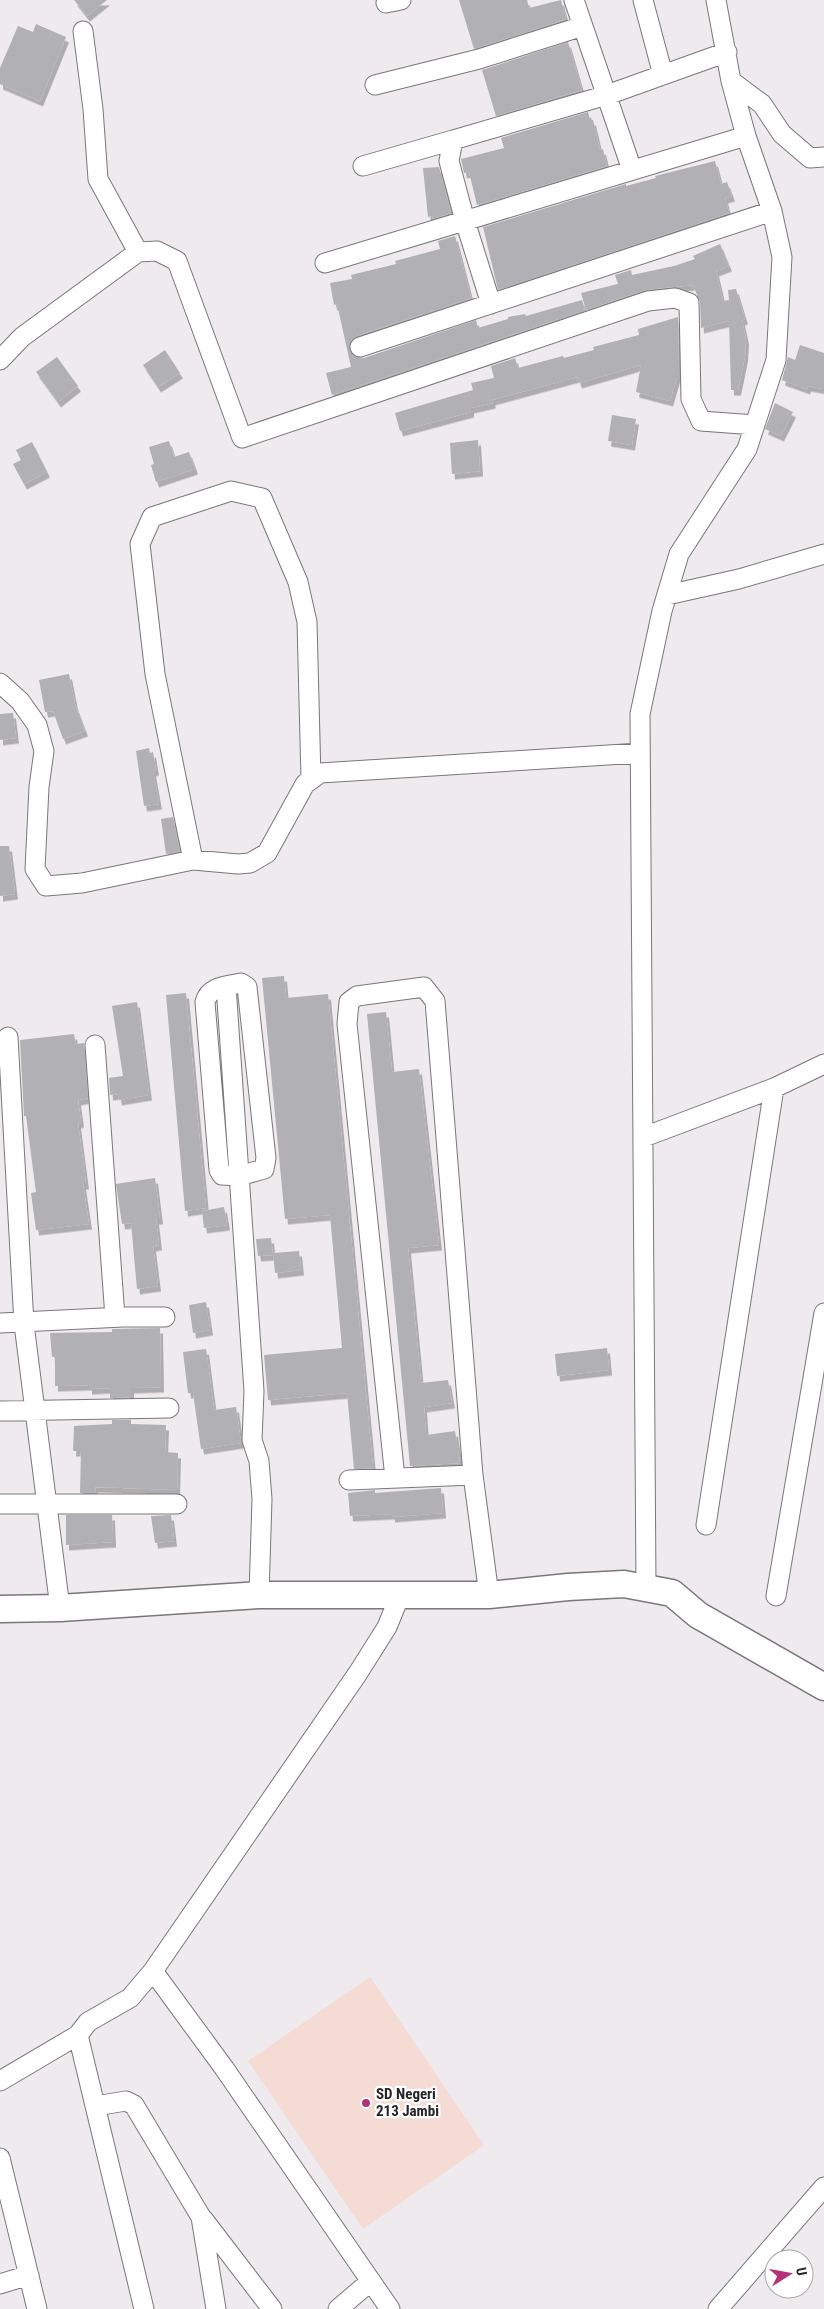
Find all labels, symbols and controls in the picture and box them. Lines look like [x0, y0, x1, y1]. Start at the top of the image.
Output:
place label: SD Negeri 213 Jambi [376, 2085, 439, 2120]
marker: SD Negeri 213 Jambi [360, 2097, 372, 2109]
north arrow [764, 2249, 814, 2299]
text: U [793, 2266, 810, 2277]

